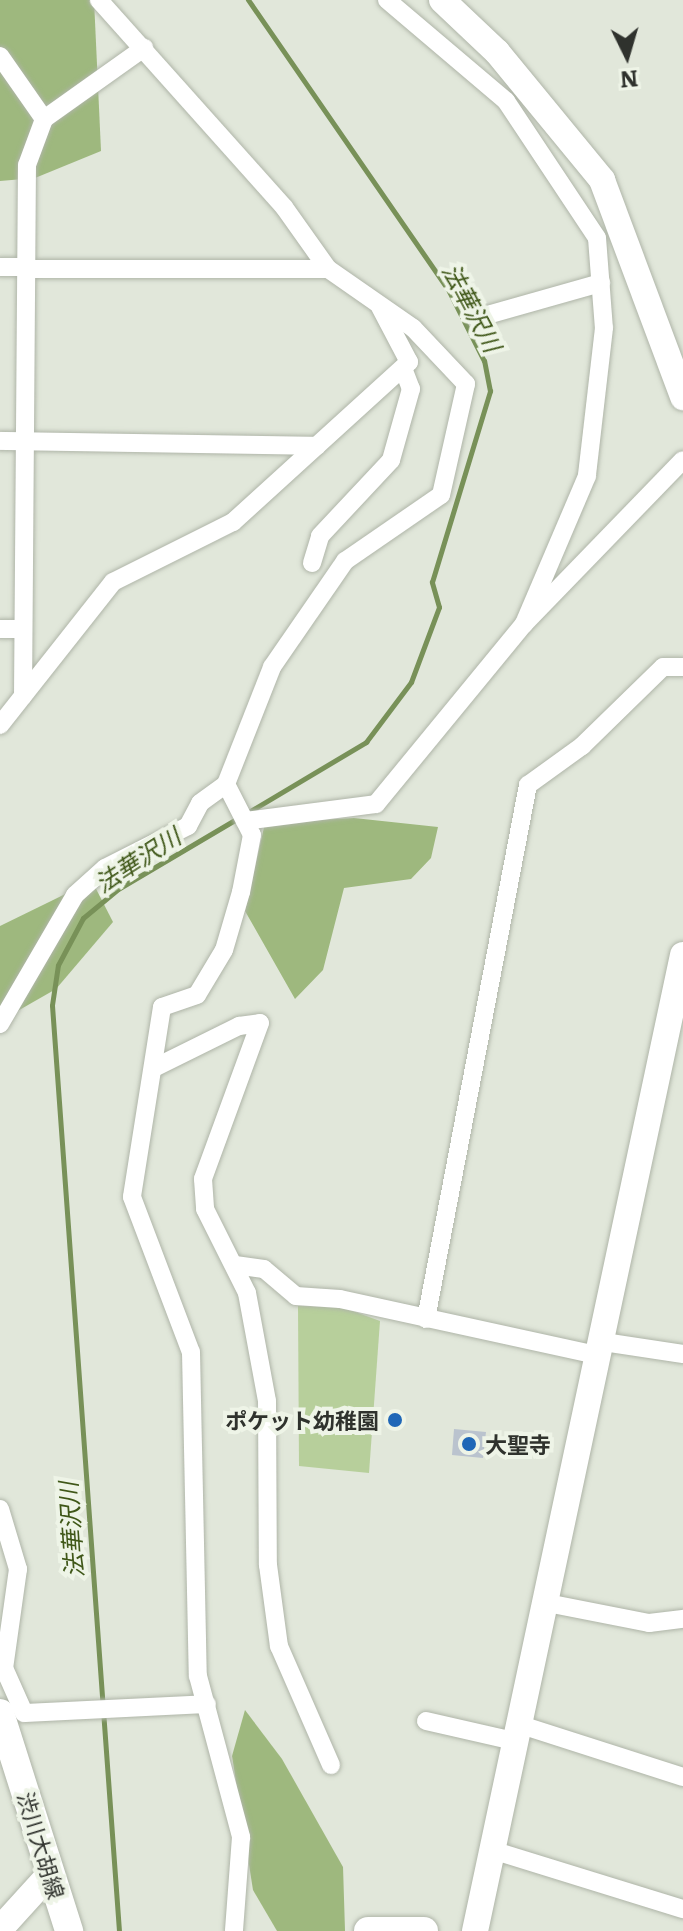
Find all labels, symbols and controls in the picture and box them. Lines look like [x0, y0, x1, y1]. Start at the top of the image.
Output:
north arrow [587, 16, 667, 96]
text: N [618, 63, 640, 98]
water label: 法華沢川 [438, 258, 508, 356]
water label: 法華沢川 [89, 821, 185, 897]
place label: ポケット幼稚園 [225, 1407, 379, 1433]
marker: ポケット幼稚園 [386, 1411, 404, 1429]
place label: 大聖寺 [485, 1431, 551, 1457]
marker: 大聖寺 [460, 1435, 478, 1453]
water label: 法華沢川 [52, 1481, 88, 1579]
street label: 渋川大胡線 [13, 1789, 71, 1901]

